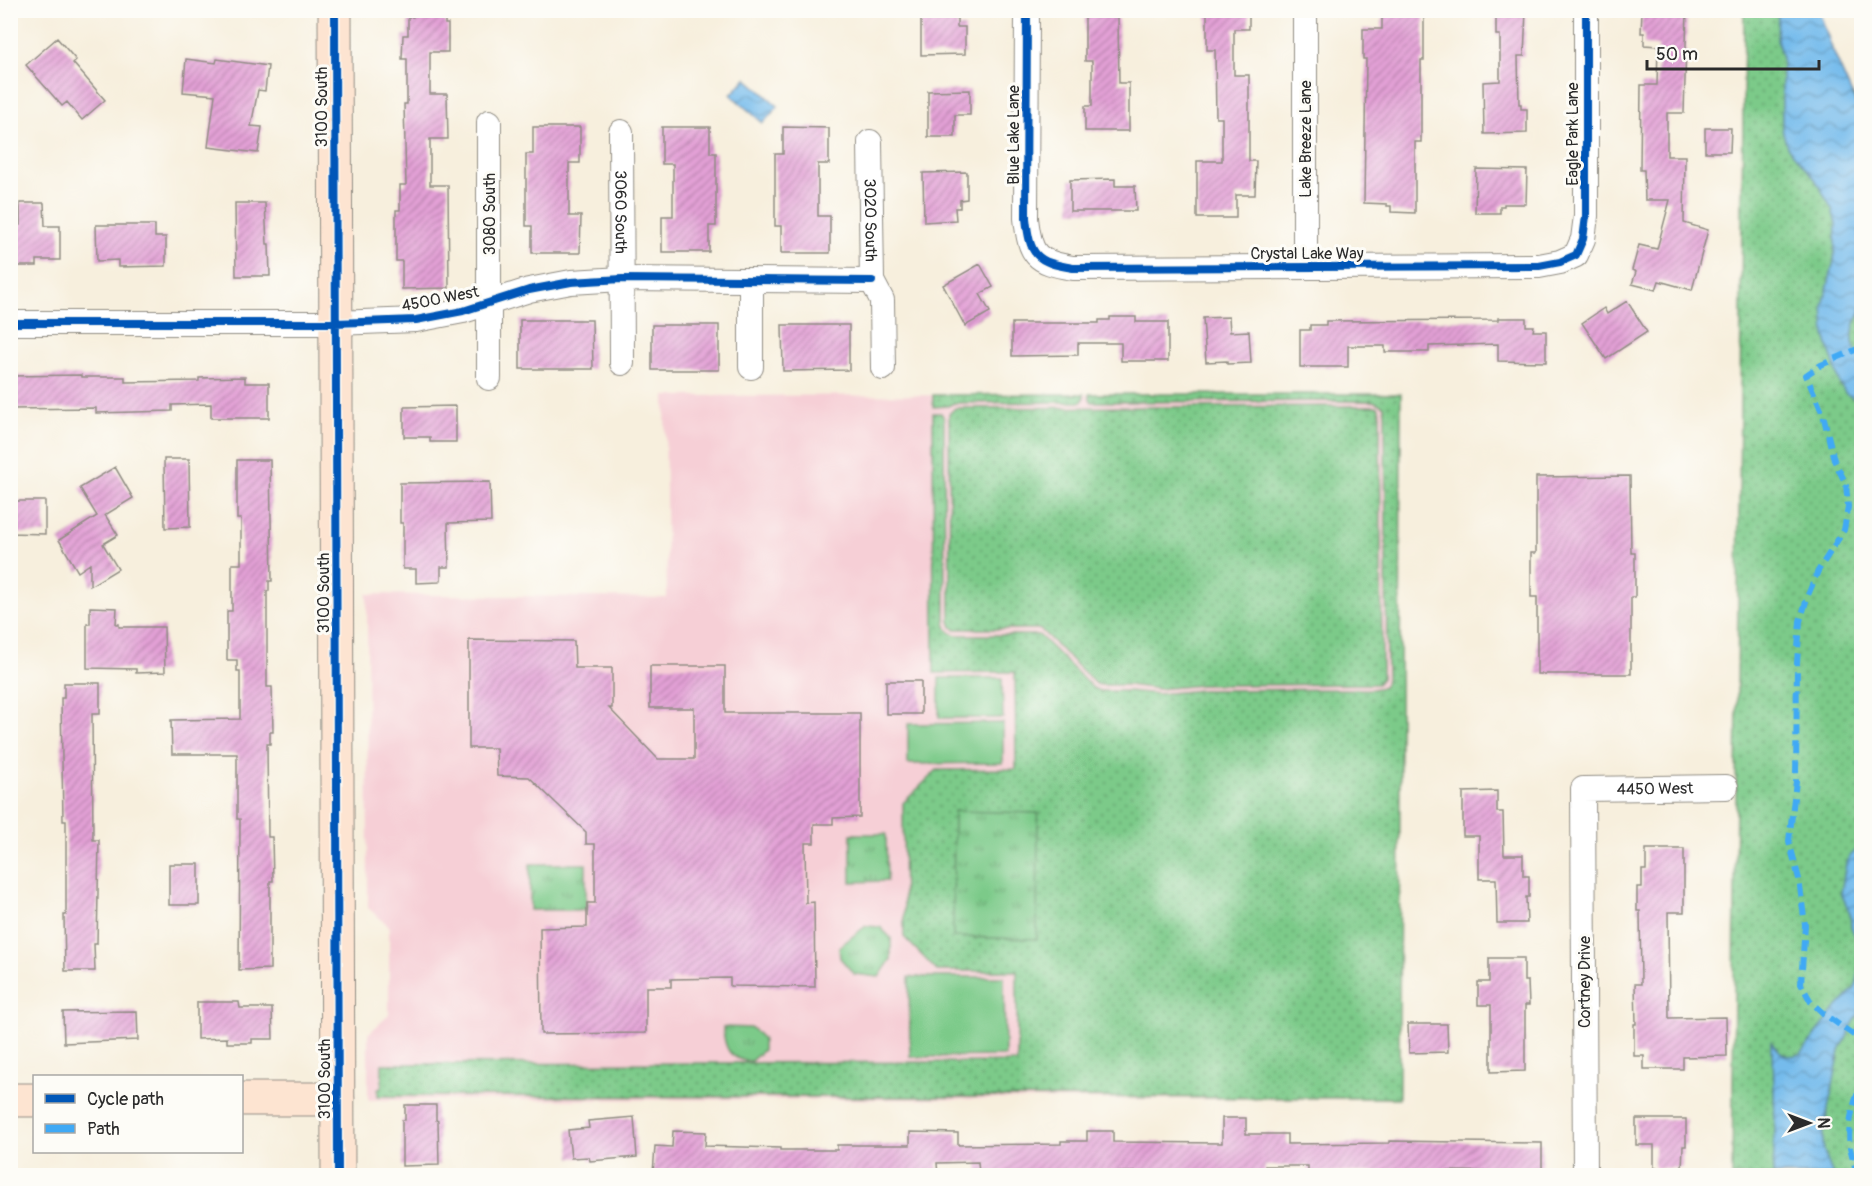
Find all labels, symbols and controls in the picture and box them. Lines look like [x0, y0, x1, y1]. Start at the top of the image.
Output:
scale bar [1647, 33, 1820, 71]
text: 50 m [1656, 43, 1698, 66]
street label: 3100 South [312, 67, 332, 147]
street label: Lake Breeze Lane [1296, 80, 1316, 198]
street label: Eagle Park Lane [1563, 82, 1583, 186]
street label: Blue Lake Lane [1004, 85, 1024, 185]
street label: 3060 South [610, 170, 631, 254]
street label: 3080 South [480, 173, 500, 255]
street label: 3020 South [860, 178, 881, 262]
street label: Crystal Lake Way [1250, 244, 1364, 264]
street label: 4500 West [400, 282, 481, 316]
street label: 3100 South [314, 553, 334, 633]
street label: 4450 West [1616, 778, 1694, 800]
street label: Cortney Drive [1575, 936, 1595, 1028]
street label: 3100 South [315, 1039, 335, 1119]
legend [33, 1075, 243, 1153]
text: Cycle path [87, 1088, 164, 1111]
north arrow [1779, 1093, 1839, 1153]
text: Path [87, 1118, 120, 1141]
text: N [1813, 1118, 1833, 1129]

